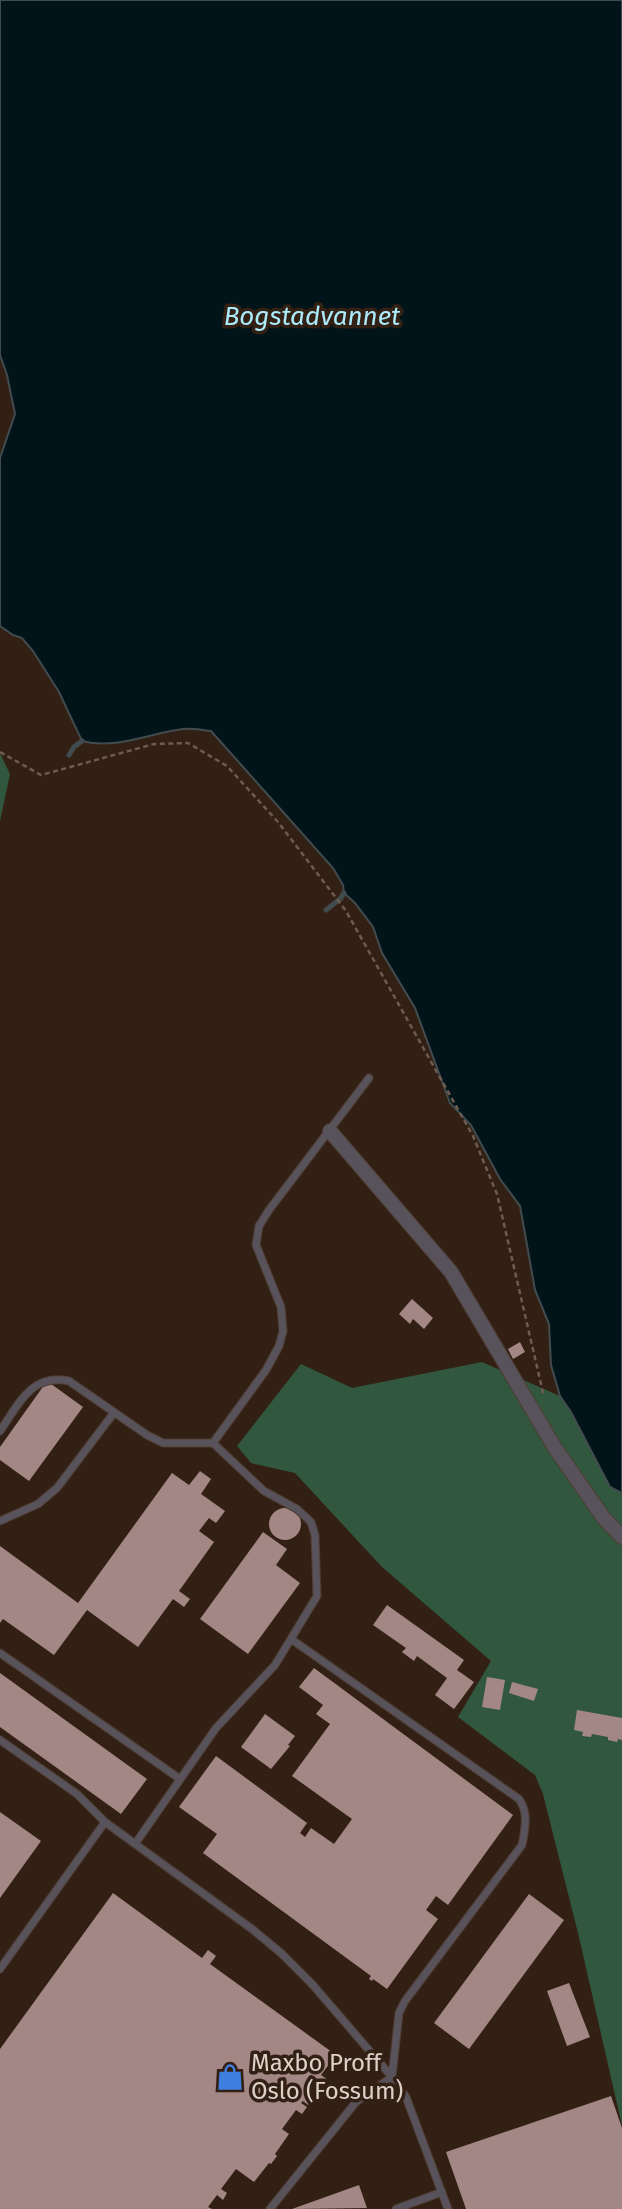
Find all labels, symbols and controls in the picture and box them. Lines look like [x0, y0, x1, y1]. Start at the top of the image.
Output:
water label: Bogstadvannet [224, 301, 401, 332]
place label: Maxbo Proff Oslo (Fossum) [251, 2049, 403, 2105]
shop icon: Maxbo Proff Oslo (Fossum) [215, 2062, 245, 2092]

